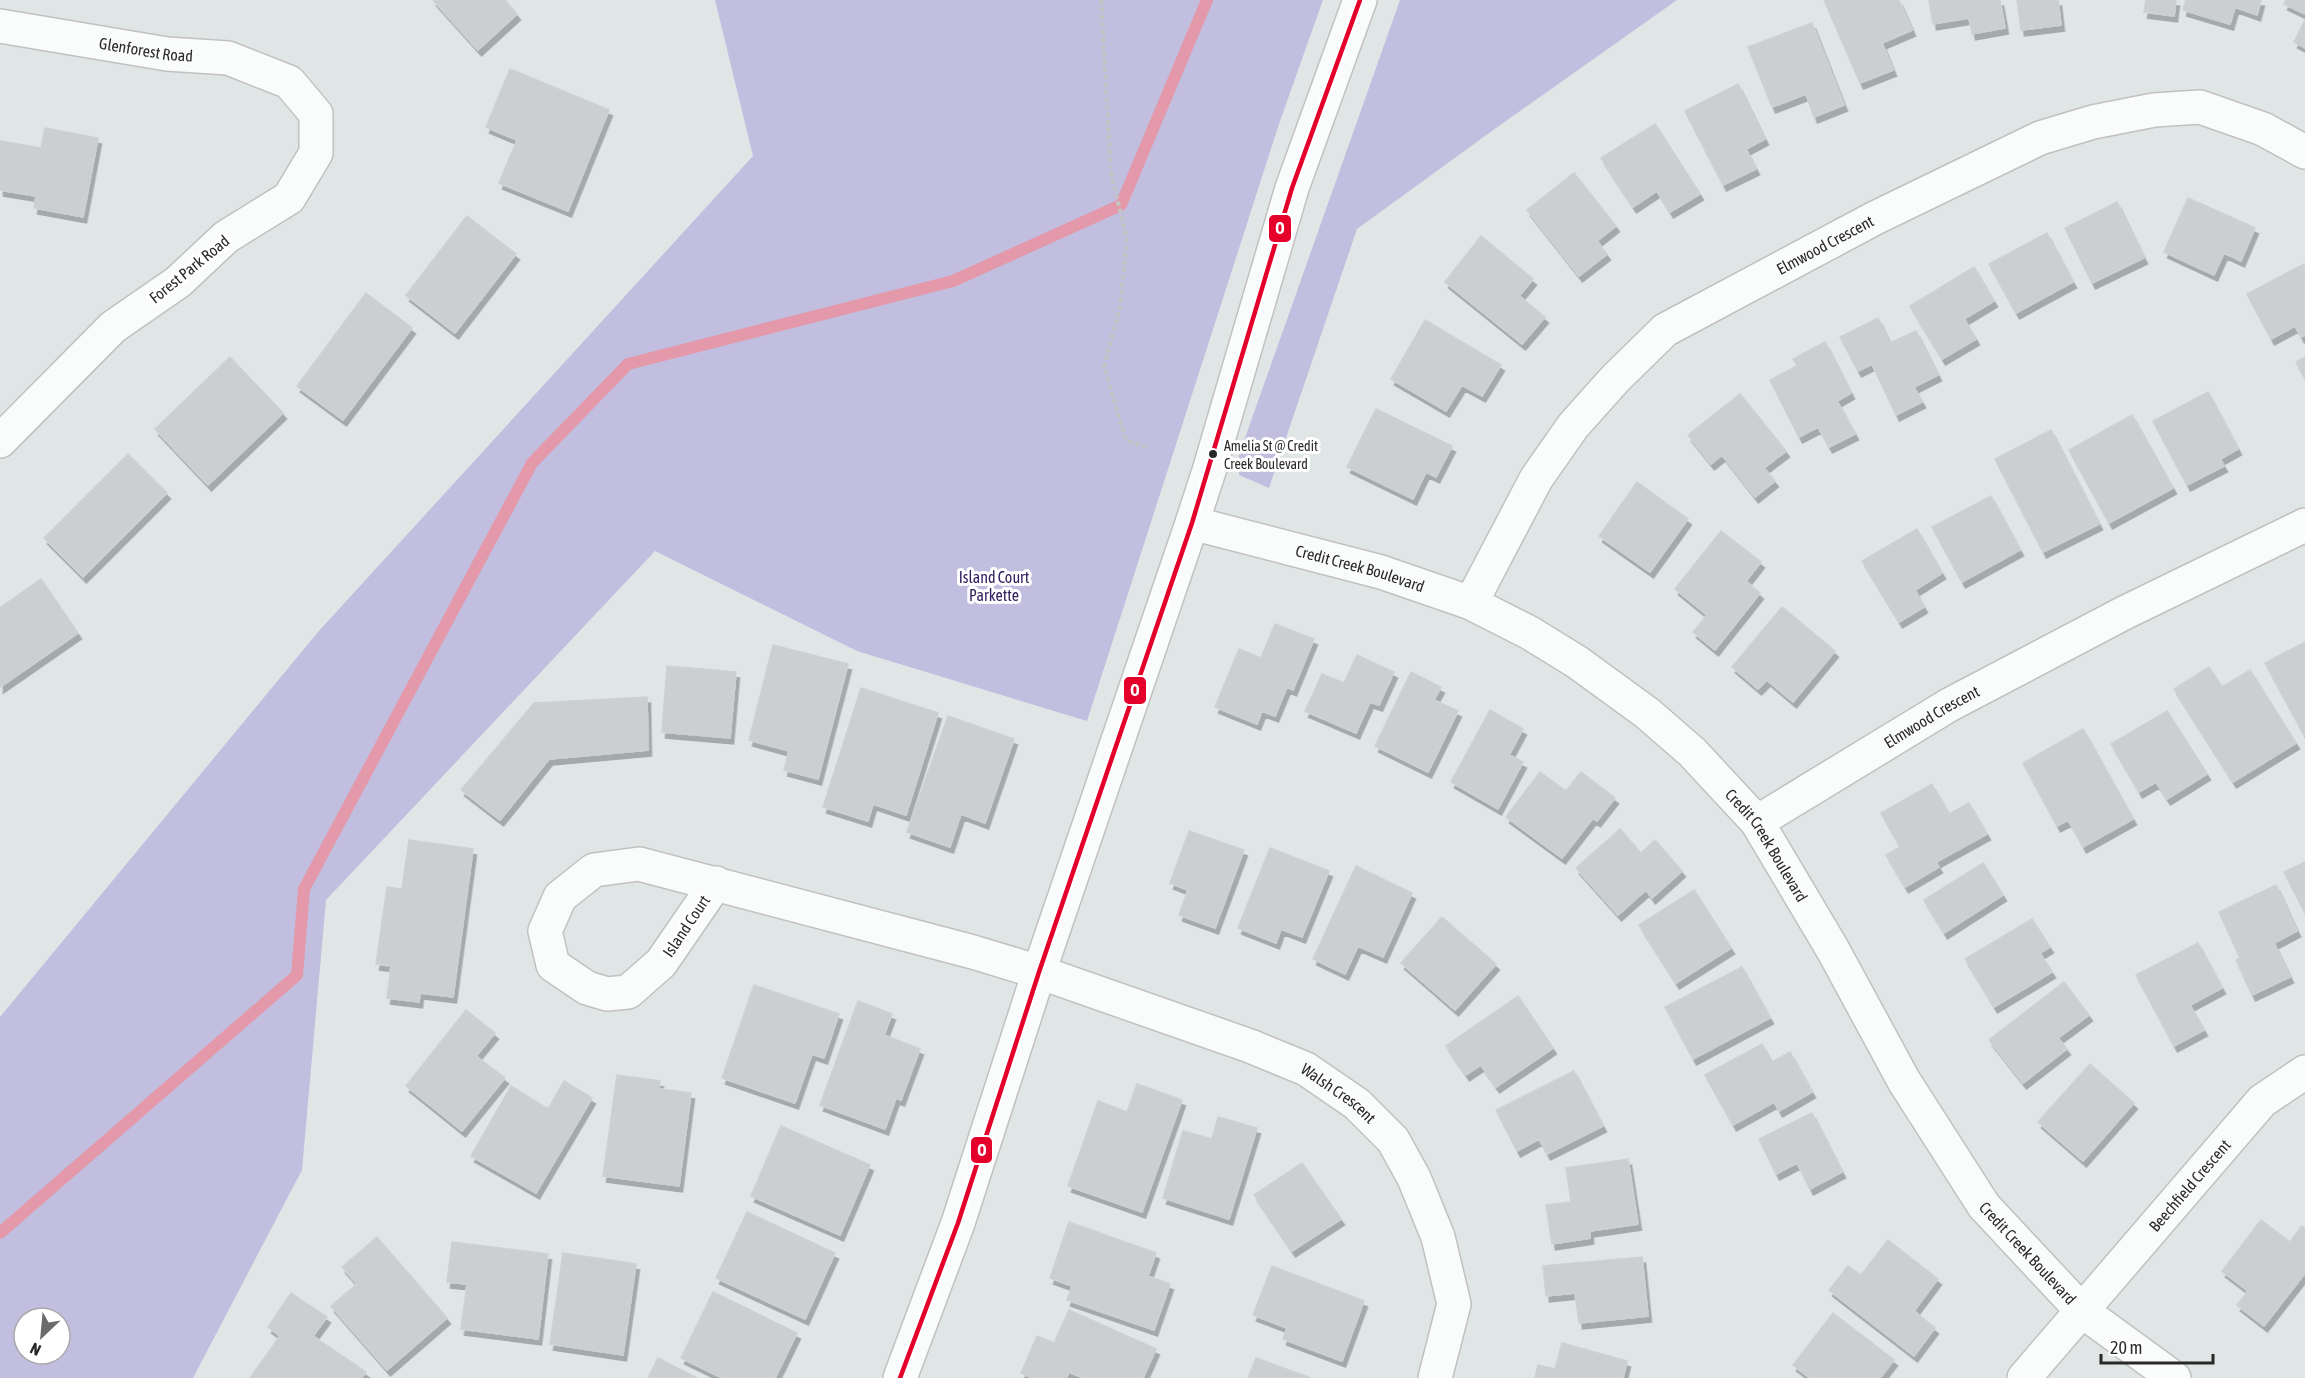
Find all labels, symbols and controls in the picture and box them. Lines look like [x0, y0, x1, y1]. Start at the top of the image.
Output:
street label: Glenforest Road [98, 34, 194, 65]
street label: Elmwood Crescent [1773, 211, 1877, 278]
line badge: O [1268, 214, 1292, 243]
text: O [1275, 219, 1285, 237]
street label: Forest Park Road [145, 231, 233, 307]
place label: Amelia St @ Credit Creek Boulevard [1224, 438, 1318, 472]
marker: Amelia St @ Credit Creek Boulevard [1207, 448, 1219, 460]
street label: Credit Creek Boulevard [1294, 541, 1427, 595]
park label: Island Court Parkette [959, 568, 1030, 604]
line badge: O [1123, 676, 1147, 705]
text: O [1130, 681, 1140, 699]
street label: Elmwood Crescent [1881, 682, 1983, 751]
street label: Credit Creek Boulevard [1722, 785, 1811, 905]
street label: Island Court [659, 891, 713, 960]
street label: Walsh Crescent [1298, 1059, 1380, 1127]
street label: Beechfield Crescent [2145, 1135, 2234, 1235]
line badge: O [970, 1136, 993, 1164]
text: O [977, 1141, 987, 1159]
street label: Credit Creek Boulevard [1976, 1198, 2080, 1308]
north arrow [12, 1306, 72, 1366]
scale bar [2101, 1327, 2214, 1365]
text: 20 m [2110, 1337, 2142, 1358]
text: N [27, 1339, 44, 1360]

